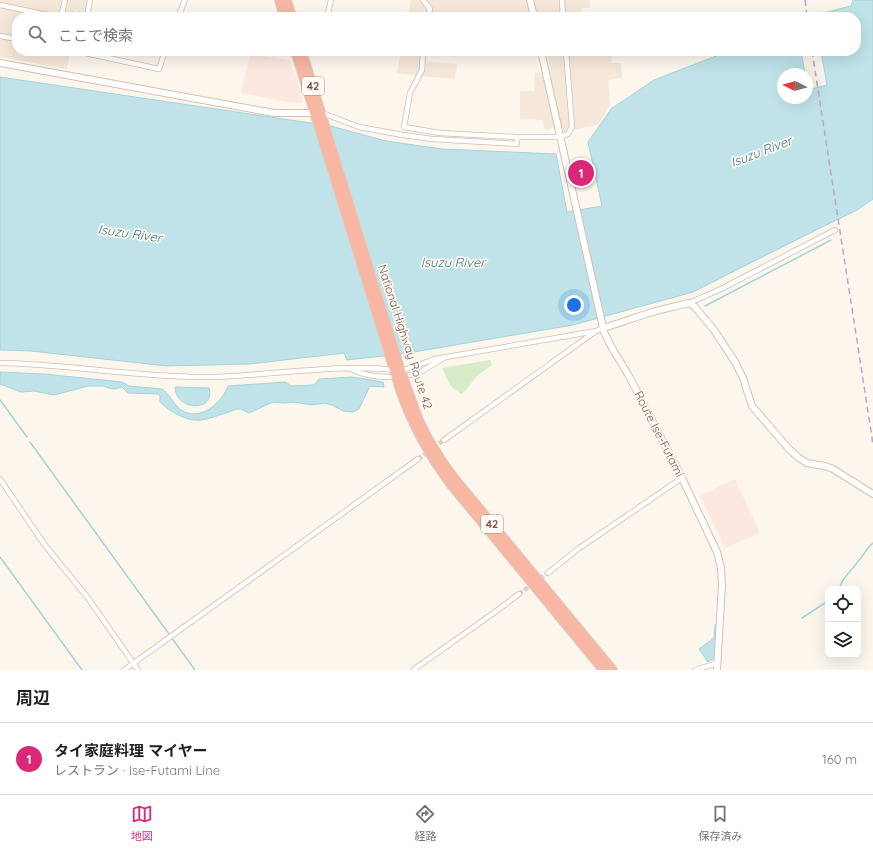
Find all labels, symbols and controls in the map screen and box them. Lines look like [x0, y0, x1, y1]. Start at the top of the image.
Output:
search box [12, 12, 861, 56]
icon: search [26, 23, 48, 45]
text: ここで検索 [58, 26, 133, 45]
north arrow [777, 68, 813, 104]
road number: 42 [302, 77, 324, 95]
water label: Isuzu River [728, 131, 796, 170]
pin: 1 [568, 158, 594, 188]
water label: Isuzu River [97, 221, 165, 246]
water label: Isuzu River [421, 254, 487, 270]
street label: National Highway Route 42 [375, 263, 436, 411]
your location [564, 295, 584, 315]
street label: Route Ise-Futami [631, 388, 688, 479]
road number: 42 [481, 515, 503, 533]
map controls [825, 586, 861, 658]
button: locate [825, 586, 861, 622]
button: layers [825, 622, 861, 658]
text: 周辺 [16, 687, 50, 708]
text: タイ家庭料理 マイヤー [54, 741, 208, 760]
text: 1 [26, 751, 32, 767]
text: 160 m [822, 751, 857, 767]
text: レストラン · Ise-Futami Line [54, 762, 220, 778]
tab: 地図 [131, 803, 153, 843]
tab: 経路 [414, 803, 436, 843]
tab: 保存済み [698, 803, 742, 843]

